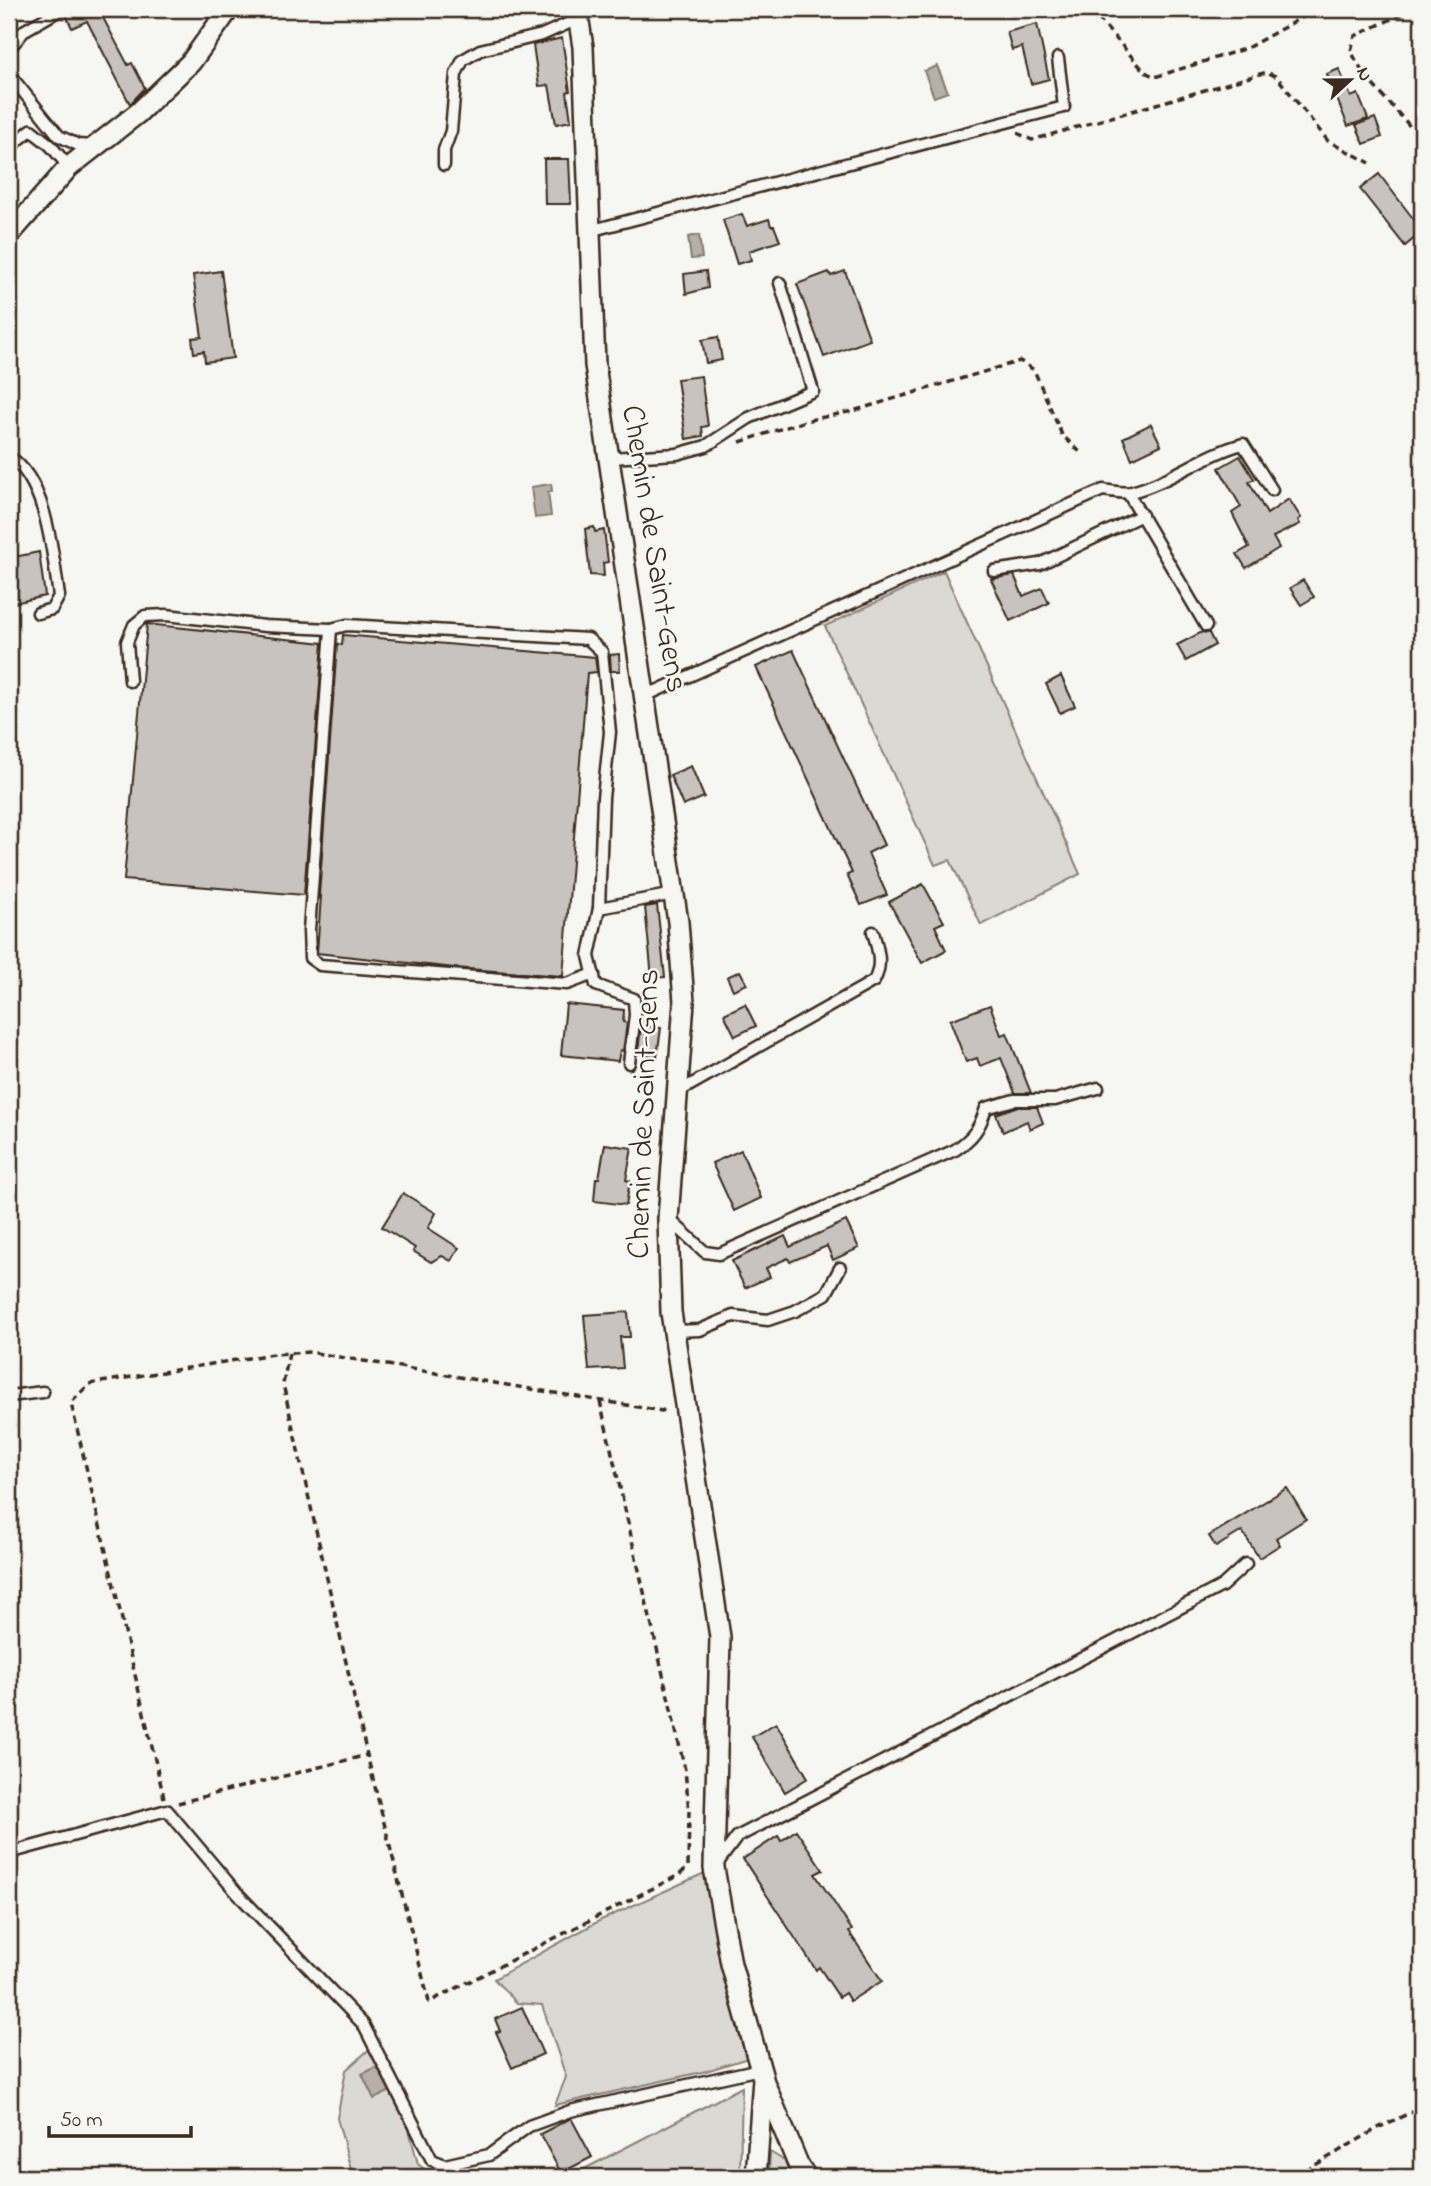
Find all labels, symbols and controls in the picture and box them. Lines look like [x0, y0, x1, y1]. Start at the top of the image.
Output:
north arrow [1316, 46, 1386, 116]
text: N [1349, 64, 1378, 86]
street label: Chemin de Saint-Gens [607, 402, 699, 696]
street label: Chemin de Saint-Gens [616, 968, 674, 1260]
scale bar [49, 2095, 191, 2139]
text: 50 m [60, 2106, 103, 2136]

